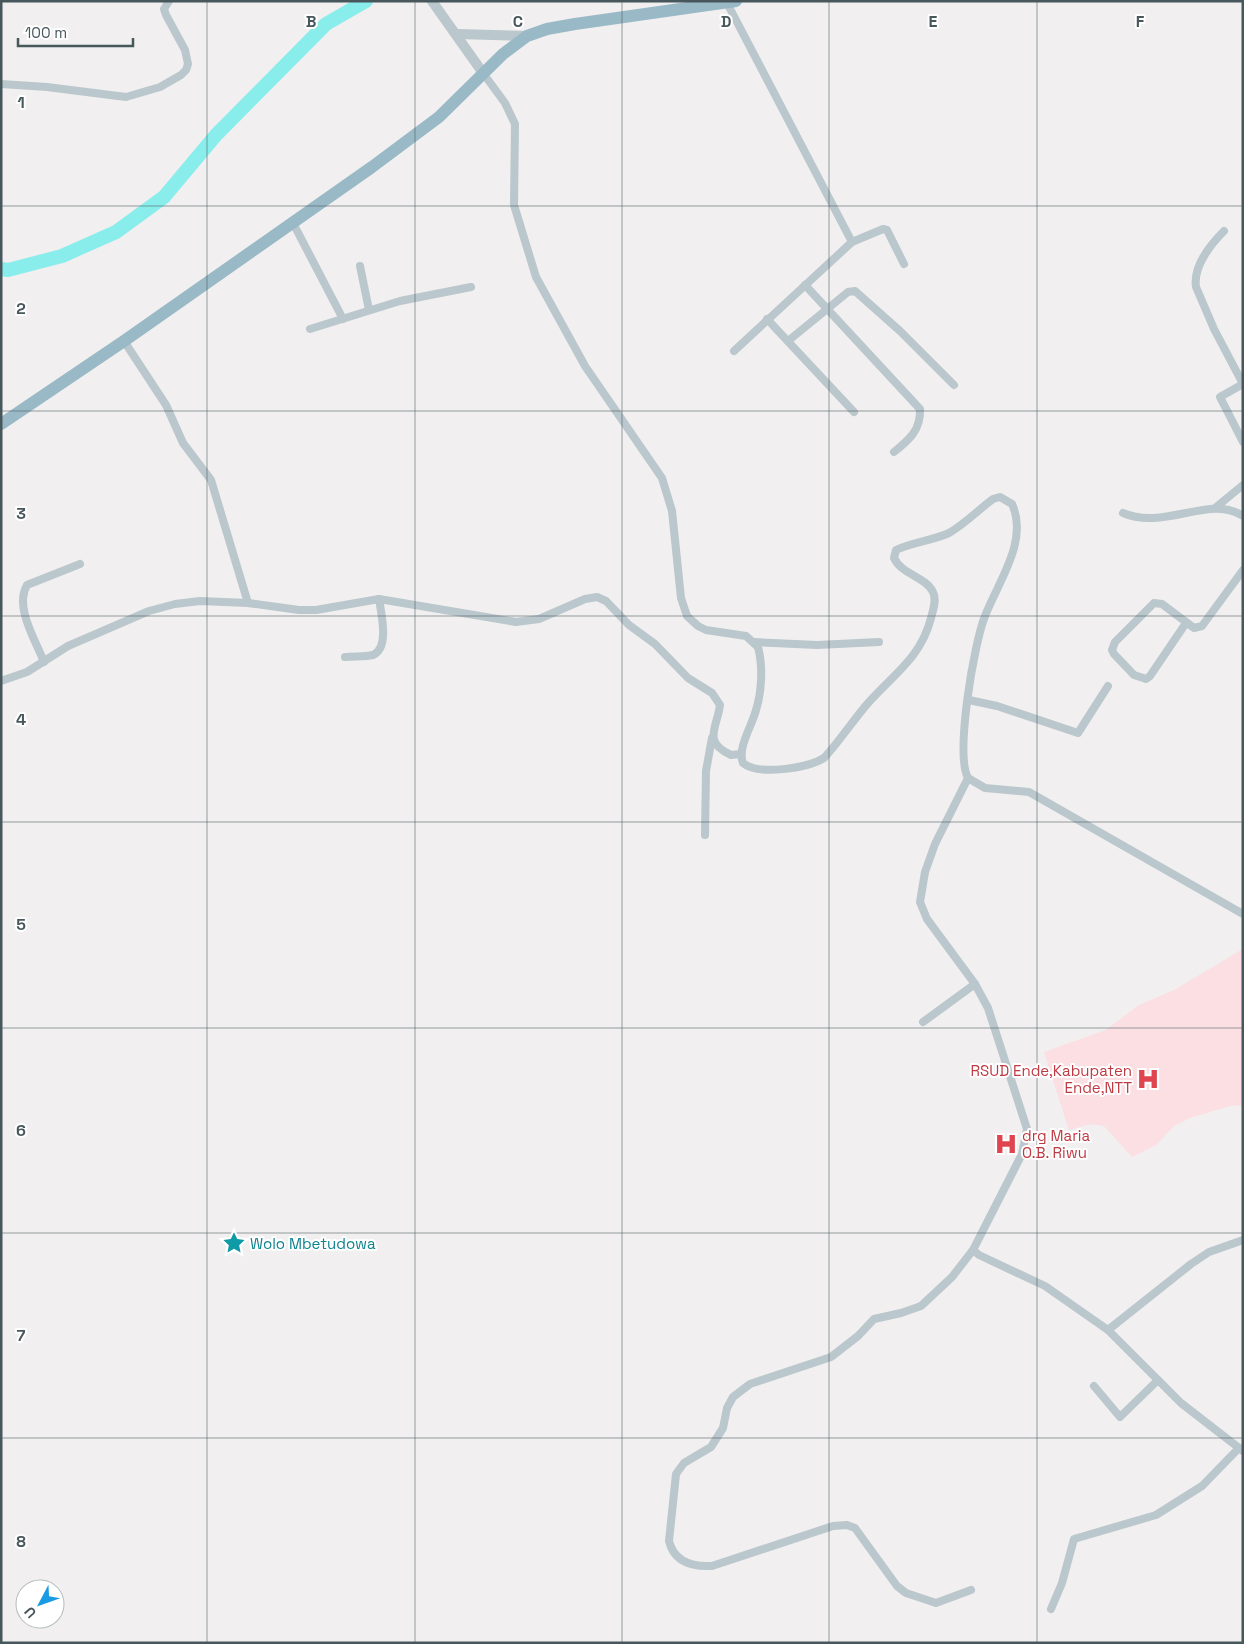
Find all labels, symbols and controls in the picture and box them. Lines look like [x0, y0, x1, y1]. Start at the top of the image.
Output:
text: B [306, 11, 316, 32]
text: C [513, 11, 523, 32]
text: D [721, 11, 731, 32]
text: E [929, 11, 938, 32]
text: F [1136, 11, 1145, 32]
scale bar [18, 15, 132, 47]
text: 100 m [25, 23, 67, 42]
text: 1 [17, 92, 25, 113]
text: 2 [16, 298, 26, 319]
text: 3 [16, 503, 26, 524]
text: 4 [16, 709, 26, 730]
text: 5 [16, 914, 26, 935]
place label: RSUD Ende,Kabupaten Ende,NTT [971, 1061, 1132, 1097]
hospital icon: RSUD Ende,Kabupaten Ende,NTT [1135, 1066, 1161, 1092]
text: 6 [16, 1120, 26, 1141]
place label: drg Maria O.B. Riwu [1022, 1126, 1090, 1162]
hospital icon: drg Maria O.B. Riwu [993, 1131, 1019, 1157]
place icon: Wolo Mbetudowa [221, 1230, 247, 1256]
place label: Wolo Mbetudowa [250, 1234, 376, 1253]
text: 7 [17, 1325, 26, 1346]
text: 8 [16, 1531, 26, 1552]
north arrow [15, 1579, 65, 1629]
text: U [20, 1603, 40, 1622]

